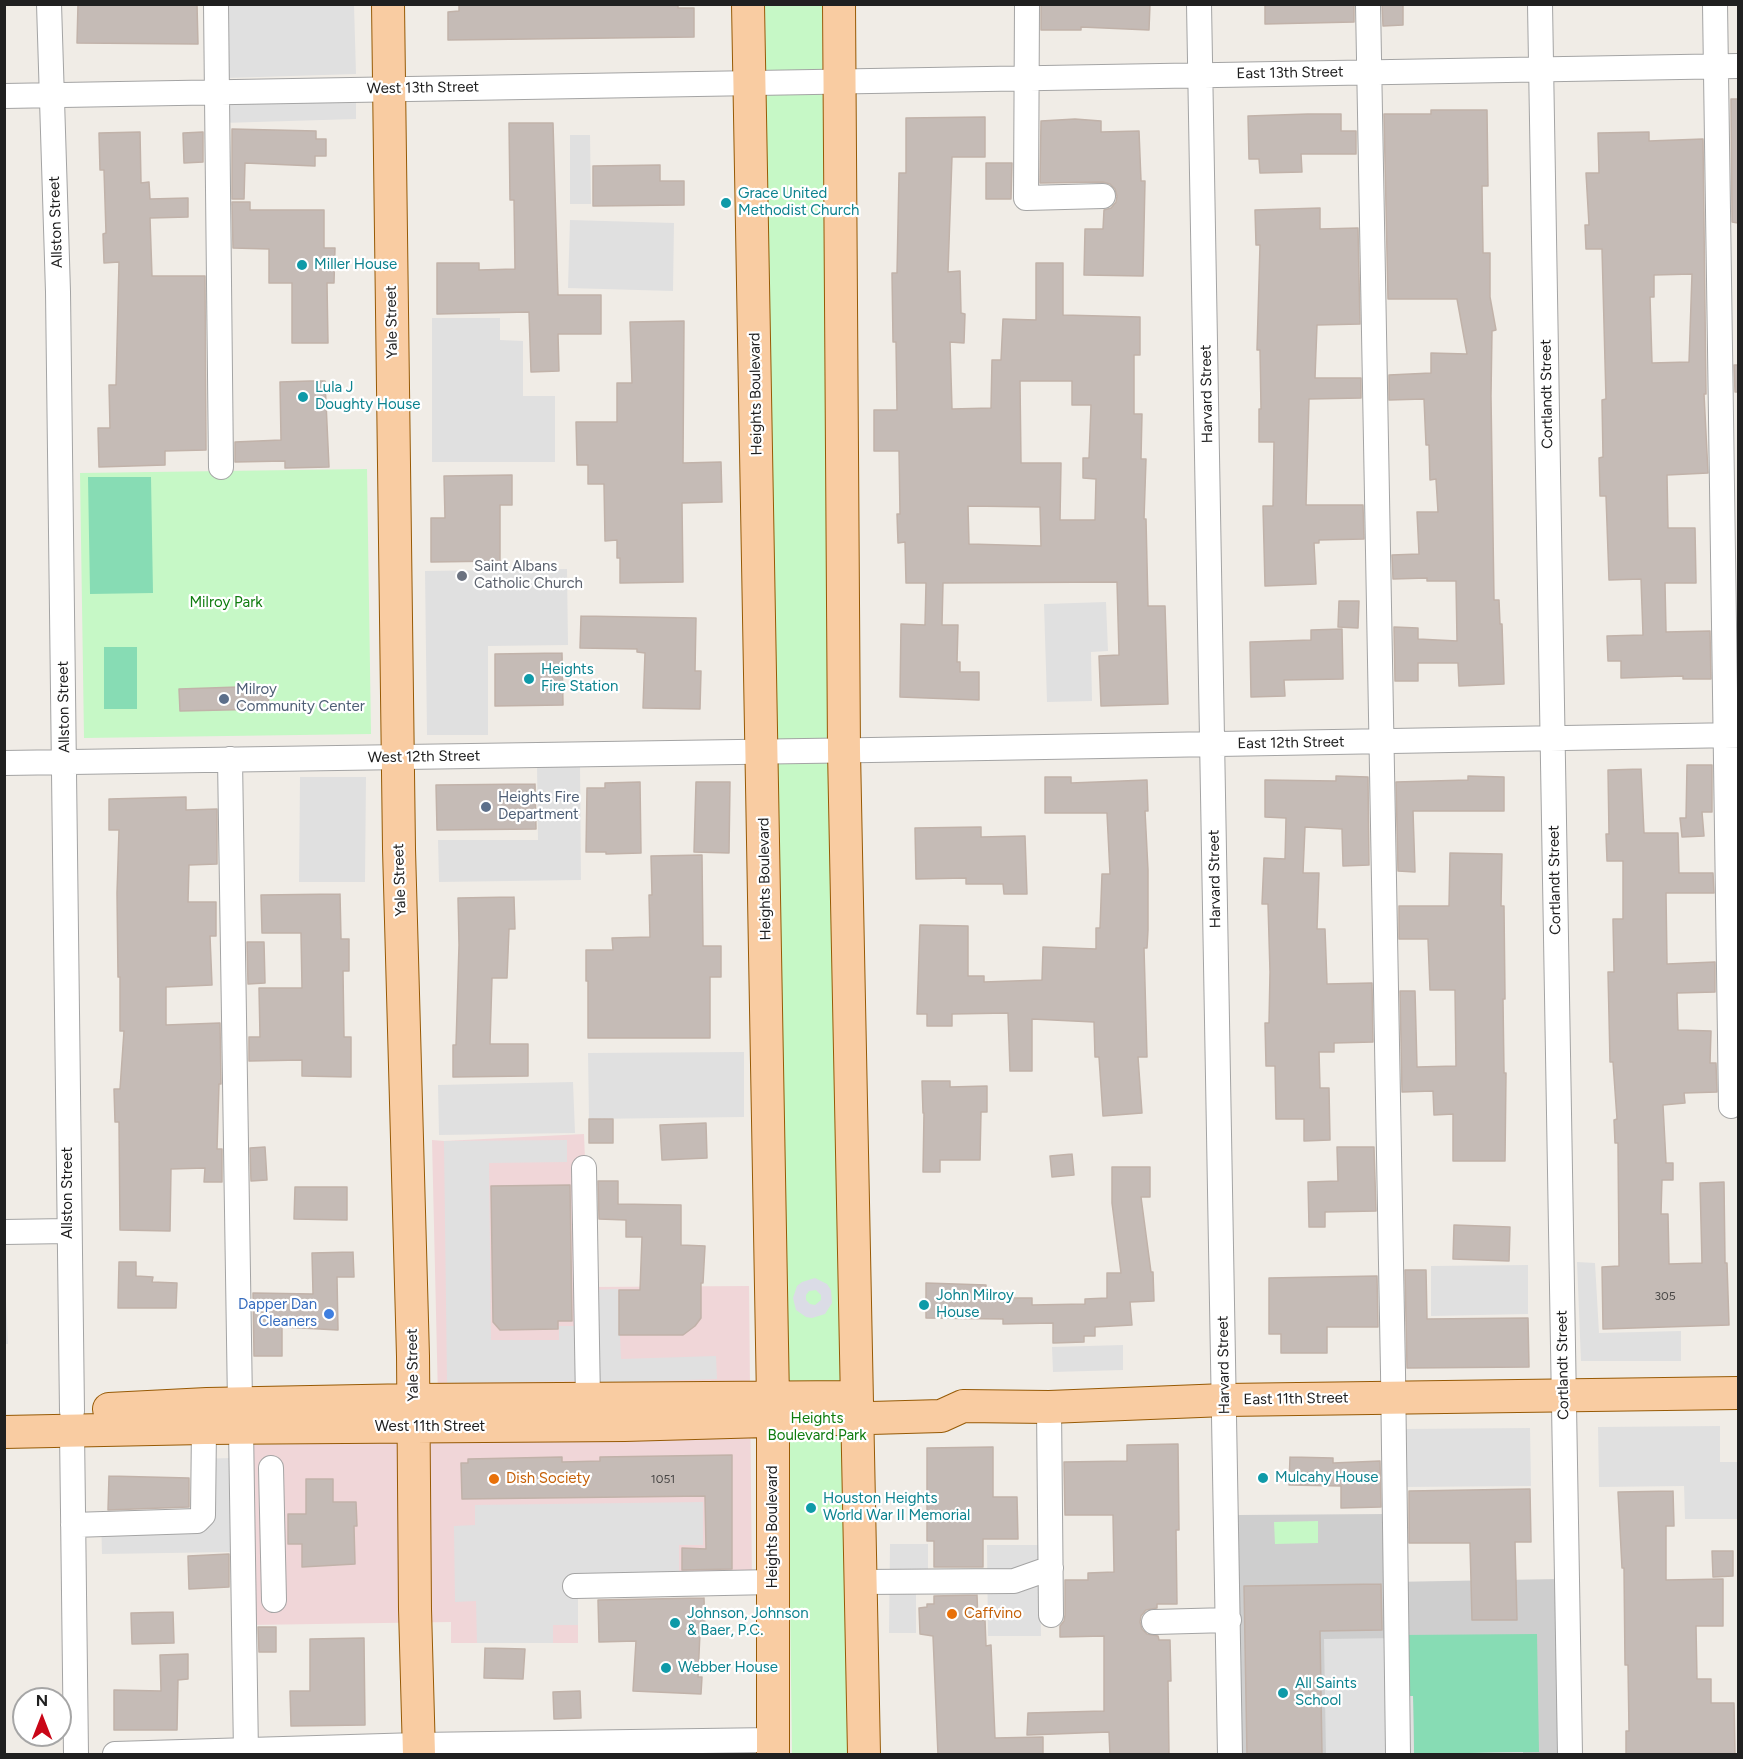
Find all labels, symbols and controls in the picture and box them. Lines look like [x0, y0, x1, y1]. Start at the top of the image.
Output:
street label: East 13th Street [1236, 63, 1344, 83]
street label: West 13th Street [367, 78, 479, 98]
street label: Allston Street [45, 176, 67, 268]
place label: Grace United Methodist Church [738, 185, 859, 220]
marker: Grace United Methodist Church [719, 196, 733, 210]
place label: Miller House [314, 256, 397, 274]
marker: Miller House [295, 258, 309, 272]
street label: Yale Street [382, 285, 402, 359]
street label: Heights Boulevard [746, 332, 766, 456]
street label: Cortlandt Street [1537, 339, 1557, 449]
street label: Harvard Street [1197, 344, 1217, 444]
place label: Lula J Doughty House [315, 379, 420, 414]
marker: Lula J Doughty House [296, 390, 310, 404]
place label: Saint Albans Catholic Church [474, 558, 583, 593]
marker: Saint Albans Catholic Church [455, 569, 469, 583]
park label: Milroy Park [189, 594, 263, 612]
street label: Allston Street [54, 661, 74, 753]
place label: Heights Fire Station [541, 661, 618, 696]
marker: Heights Fire Station [522, 672, 536, 686]
place label: Milroy Community Center [236, 681, 365, 716]
marker: Milroy Community Center [217, 692, 231, 706]
street label: East 12th Street [1237, 733, 1345, 753]
street label: West 12th Street [368, 747, 480, 767]
place label: Heights Fire Department [498, 789, 579, 824]
marker: Heights Fire Department [479, 800, 493, 814]
street label: Heights Boulevard [755, 817, 775, 941]
street label: Cortlandt Street [1545, 825, 1565, 935]
street label: Harvard Street [1205, 829, 1225, 929]
street label: Yale Street [390, 843, 410, 917]
street label: Allston Street [59, 1147, 77, 1239]
place label: John Milroy House [936, 1287, 1014, 1322]
house number: 305 [1654, 1289, 1676, 1303]
place label: Dapper Dan Cleaners [238, 1296, 317, 1331]
marker: John Milroy House [917, 1298, 931, 1312]
marker: Dapper Dan Cleaners [322, 1307, 336, 1321]
street label: Cortlandt Street [1553, 1310, 1573, 1420]
street label: Harvard Street [1214, 1315, 1234, 1415]
street label: Yale Street [403, 1328, 423, 1402]
street label: East 11th Street [1243, 1389, 1349, 1409]
park label: Heights Boulevard Park [768, 1410, 866, 1445]
street label: West 11th Street [375, 1418, 485, 1436]
street label: Heights Boulevard [764, 1465, 782, 1589]
place label: Mulcahy House [1275, 1469, 1378, 1487]
place label: Dish Society [506, 1470, 590, 1488]
marker: Mulcahy House [1256, 1471, 1270, 1485]
marker: Dish Society [487, 1472, 501, 1486]
house number: 1051 [651, 1472, 675, 1486]
place label: Houston Heights World War II Memorial [823, 1490, 970, 1525]
marker: Houston Heights World War II Memorial [804, 1501, 818, 1515]
place label: Johnson, Johnson & Baer, P.C. [687, 1605, 809, 1640]
place label: Caffvino [964, 1605, 1022, 1623]
marker: Caffvino [945, 1607, 959, 1621]
marker: Johnson, Johnson & Baer, P.C. [668, 1616, 682, 1630]
place label: Webber House [678, 1659, 778, 1677]
marker: Webber House [659, 1661, 673, 1675]
place label: All Saints School [1295, 1675, 1357, 1710]
marker: All Saints School [1276, 1686, 1290, 1700]
north arrow [12, 1687, 72, 1747]
text: N [36, 1691, 48, 1710]

